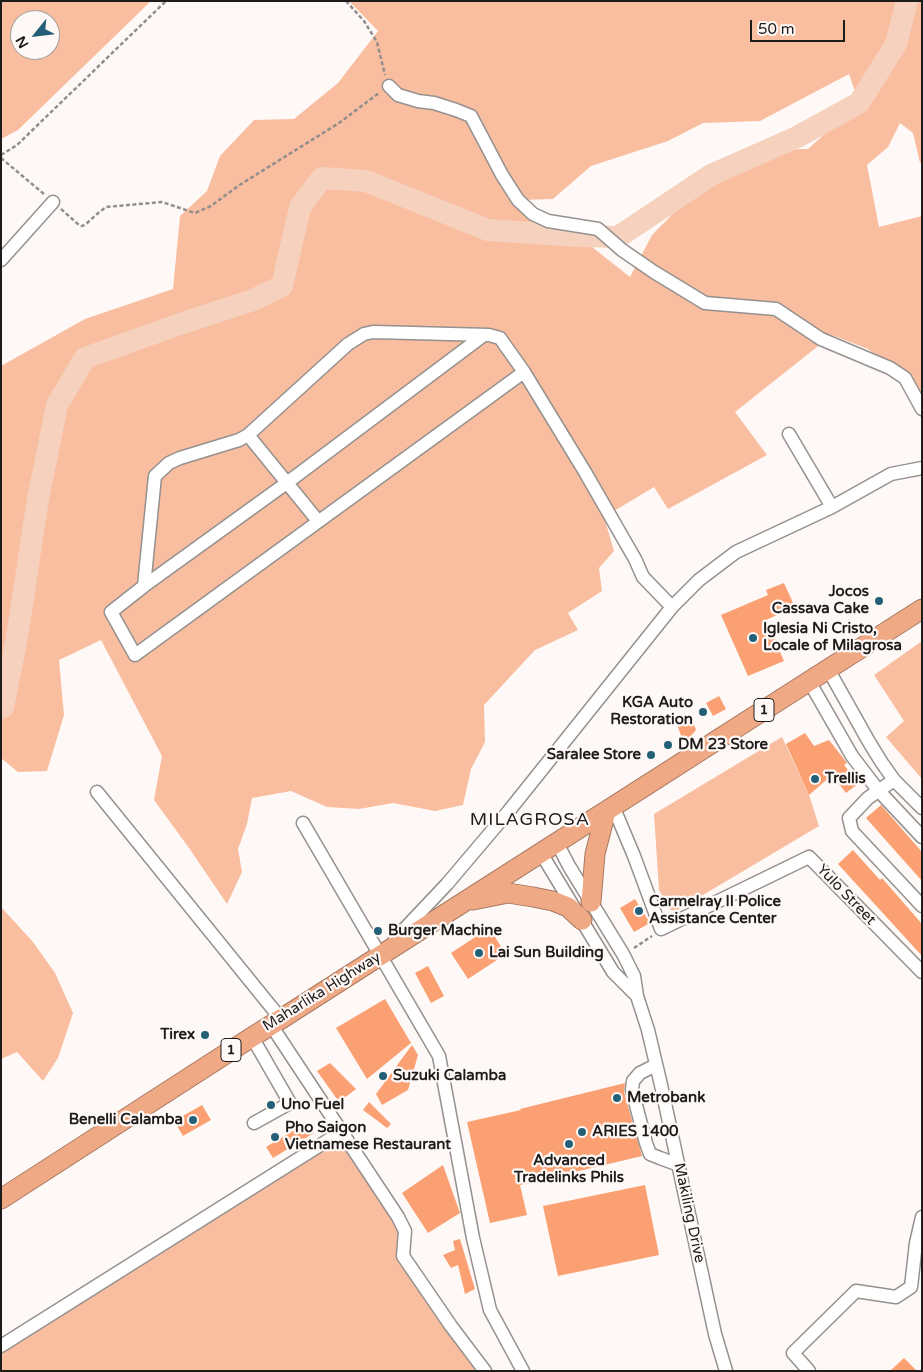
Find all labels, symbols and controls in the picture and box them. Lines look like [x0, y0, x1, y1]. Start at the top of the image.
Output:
north arrow [10, 10, 60, 60]
scale bar [753, 10, 848, 42]
text: 50 m [758, 20, 795, 38]
text: N [12, 33, 32, 51]
place label: Jocos Cassava Cake [772, 583, 869, 618]
marker: Jocos Cassava Cake [873, 595, 885, 607]
place label: Iglesia Ni Cristo, Locale of Milagrosa [763, 620, 902, 655]
marker: Iglesia Ni Cristo, Locale of Milagrosa [747, 632, 759, 644]
place label: KGA Auto Restoration [610, 694, 693, 729]
road number: 1 [754, 698, 774, 722]
marker: KGA Auto Restoration [697, 706, 709, 718]
place label: DM 23 Store [678, 736, 768, 754]
marker: DM 23 Store [662, 739, 674, 751]
place label: Saralee Store [547, 746, 641, 764]
marker: Saralee Store [645, 749, 657, 761]
place label: Trellis [825, 770, 866, 788]
marker: Trellis [809, 773, 821, 785]
district label: MILAGROSA [469, 809, 591, 831]
street label: Yulo Street [813, 861, 879, 929]
place label: Carmelray II Police Assistance Center [649, 893, 781, 928]
marker: Carmelray II Police Assistance Center [633, 905, 645, 917]
place label: Burger Machine [388, 922, 502, 940]
marker: Burger Machine [372, 925, 384, 937]
place label: Lai Sun Building [489, 944, 604, 962]
marker: Lai Sun Building [473, 947, 485, 959]
street label: Maharlika Highway [260, 948, 384, 1036]
place label: Tirex [160, 1026, 195, 1044]
marker: Tirex [199, 1029, 211, 1041]
road number: 1 [221, 1038, 241, 1062]
place label: Suzuki Calamba [393, 1067, 506, 1085]
marker: Suzuki Calamba [377, 1070, 389, 1082]
place label: Metrobank [627, 1089, 705, 1107]
marker: Metrobank [611, 1092, 623, 1104]
place label: Uno Fuel [281, 1096, 344, 1114]
marker: Uno Fuel [265, 1099, 277, 1111]
place label: Benelli Calamba [69, 1111, 183, 1129]
marker: Benelli Calamba [187, 1114, 199, 1126]
place label: Pho Saigon Vietnamese Restaurant [285, 1119, 451, 1154]
place label: ARIES 1400 [592, 1123, 679, 1141]
marker: ARIES 1400 [576, 1126, 588, 1138]
marker: Pho Saigon Vietnamese Restaurant [269, 1131, 281, 1143]
marker: Advanced Tradelinks Phils [563, 1138, 575, 1150]
place label: Advanced Tradelinks Phils [514, 1152, 624, 1187]
street label: Makiling Drive [670, 1161, 708, 1265]

